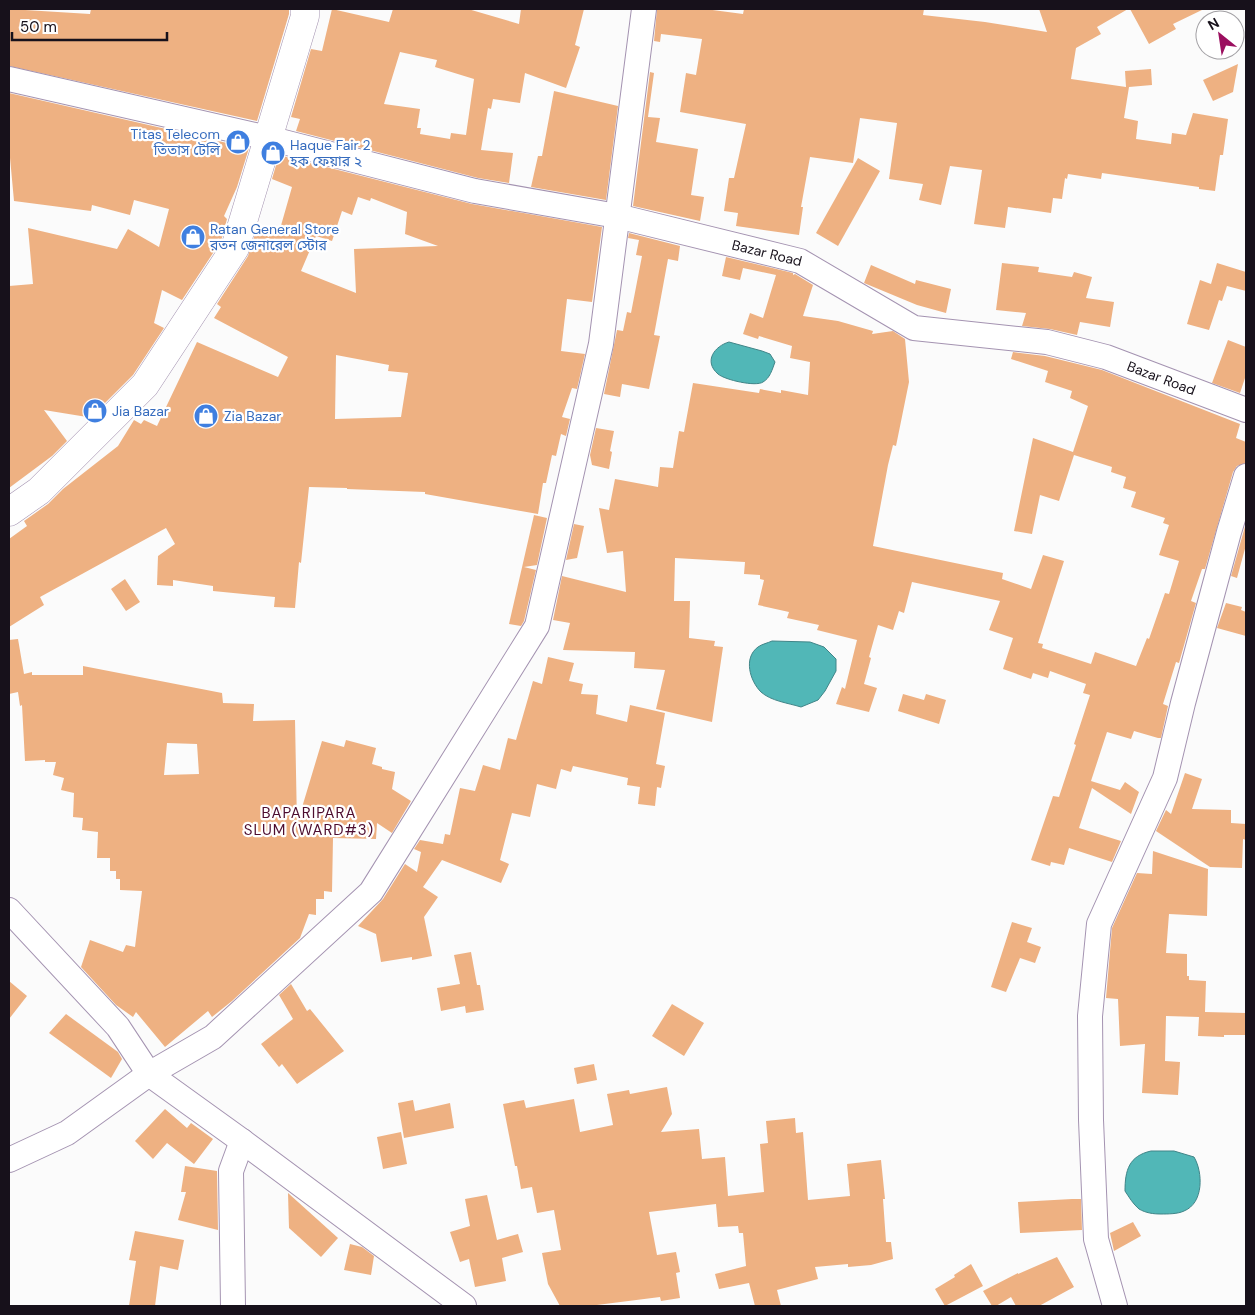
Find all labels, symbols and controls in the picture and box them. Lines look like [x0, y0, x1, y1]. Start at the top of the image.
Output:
scale bar [12, 10, 168, 42]
north arrow [1195, 10, 1245, 60]
text: N [1205, 13, 1222, 34]
text: 50 m [20, 17, 57, 37]
place label: Titas Telecom তিতাস টেলি [131, 125, 221, 159]
shop icon: Titas Telecom তিতাস টেলি [225, 129, 251, 155]
place label: Haque Fair 2 হক ফেয়ার ২ [289, 136, 371, 170]
shop icon: Haque Fair 2 হক ফেয়ার ২ [260, 140, 286, 166]
place label: Ratan General Store রতন জেনারেল স্টোর [209, 220, 339, 254]
shop icon: Ratan General Store রতন জেনারেল স্টোর [180, 224, 206, 250]
street label: Bazar Road [730, 236, 804, 270]
street label: Bazar Road [1125, 357, 1198, 399]
shop icon: Jia Bazar [82, 398, 108, 424]
place label: Jia Bazar [112, 402, 169, 420]
shop icon: Zia Bazar [193, 403, 219, 429]
place label: Zia Bazar [224, 407, 282, 425]
district label: BAPARIPARA SLUM (WARD#3) [244, 803, 374, 840]

